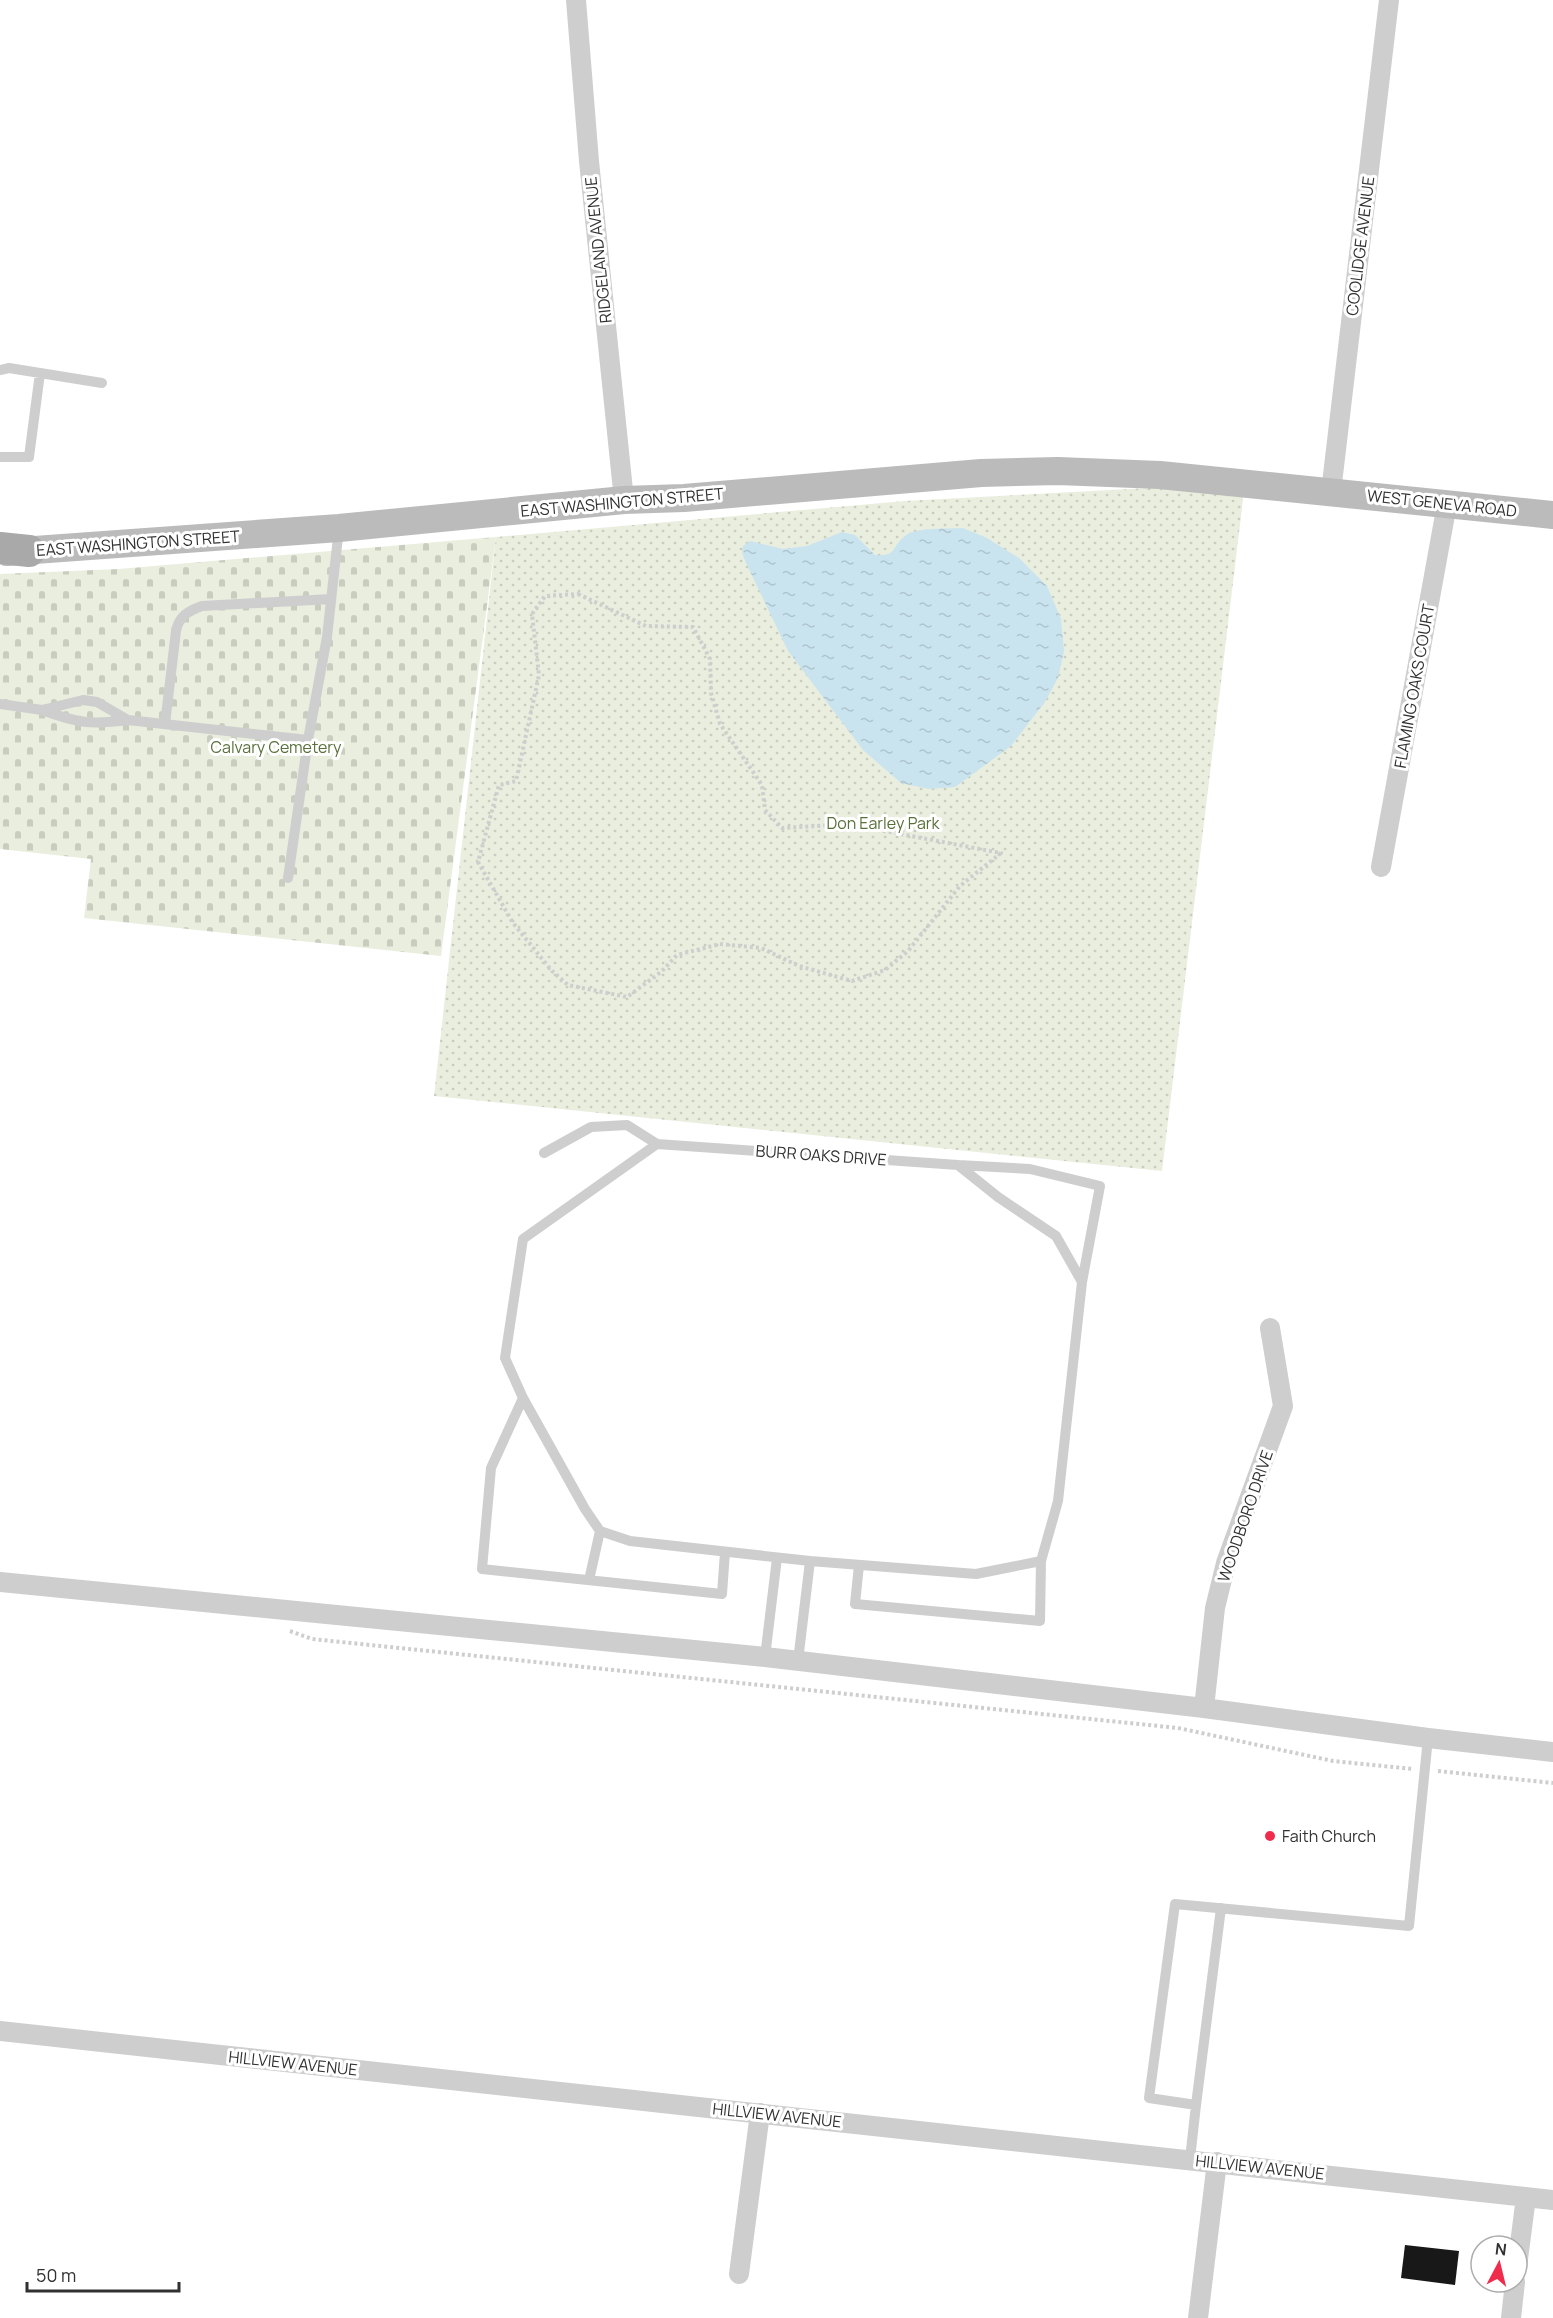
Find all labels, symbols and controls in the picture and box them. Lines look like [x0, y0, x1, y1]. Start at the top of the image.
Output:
street label: COOLIDGE AVENUE [1341, 175, 1379, 317]
street label: RIDGELAND AVENUE [579, 176, 617, 324]
street label: EAST WASHINGTON STREET [520, 482, 725, 522]
street label: WEST GENEVA ROAD [1366, 484, 1518, 522]
street label: EAST WASHINGTON STREET [36, 525, 241, 561]
street label: FLAMING OAKS COURT [1389, 602, 1439, 770]
park label: Calvary Cemetery [211, 736, 342, 758]
park label: Don Earley Park [826, 812, 941, 834]
street label: BURR OAKS DRIVE [755, 1139, 887, 1171]
street label: WOODBORO DRIVE [1212, 1447, 1278, 1585]
place label: Faith Church [1282, 1825, 1376, 1847]
marker: Faith Church [1263, 1829, 1277, 1843]
street label: HILLVIEW AVENUE [227, 2045, 359, 2081]
street label: HILLVIEW AVENUE [711, 2097, 843, 2133]
street label: HILLVIEW AVENUE [1194, 2149, 1326, 2185]
north arrow [1469, 2234, 1529, 2294]
text: N [1494, 2237, 1508, 2261]
scale bar [27, 2255, 178, 2293]
text: 50 m [36, 2263, 76, 2287]

